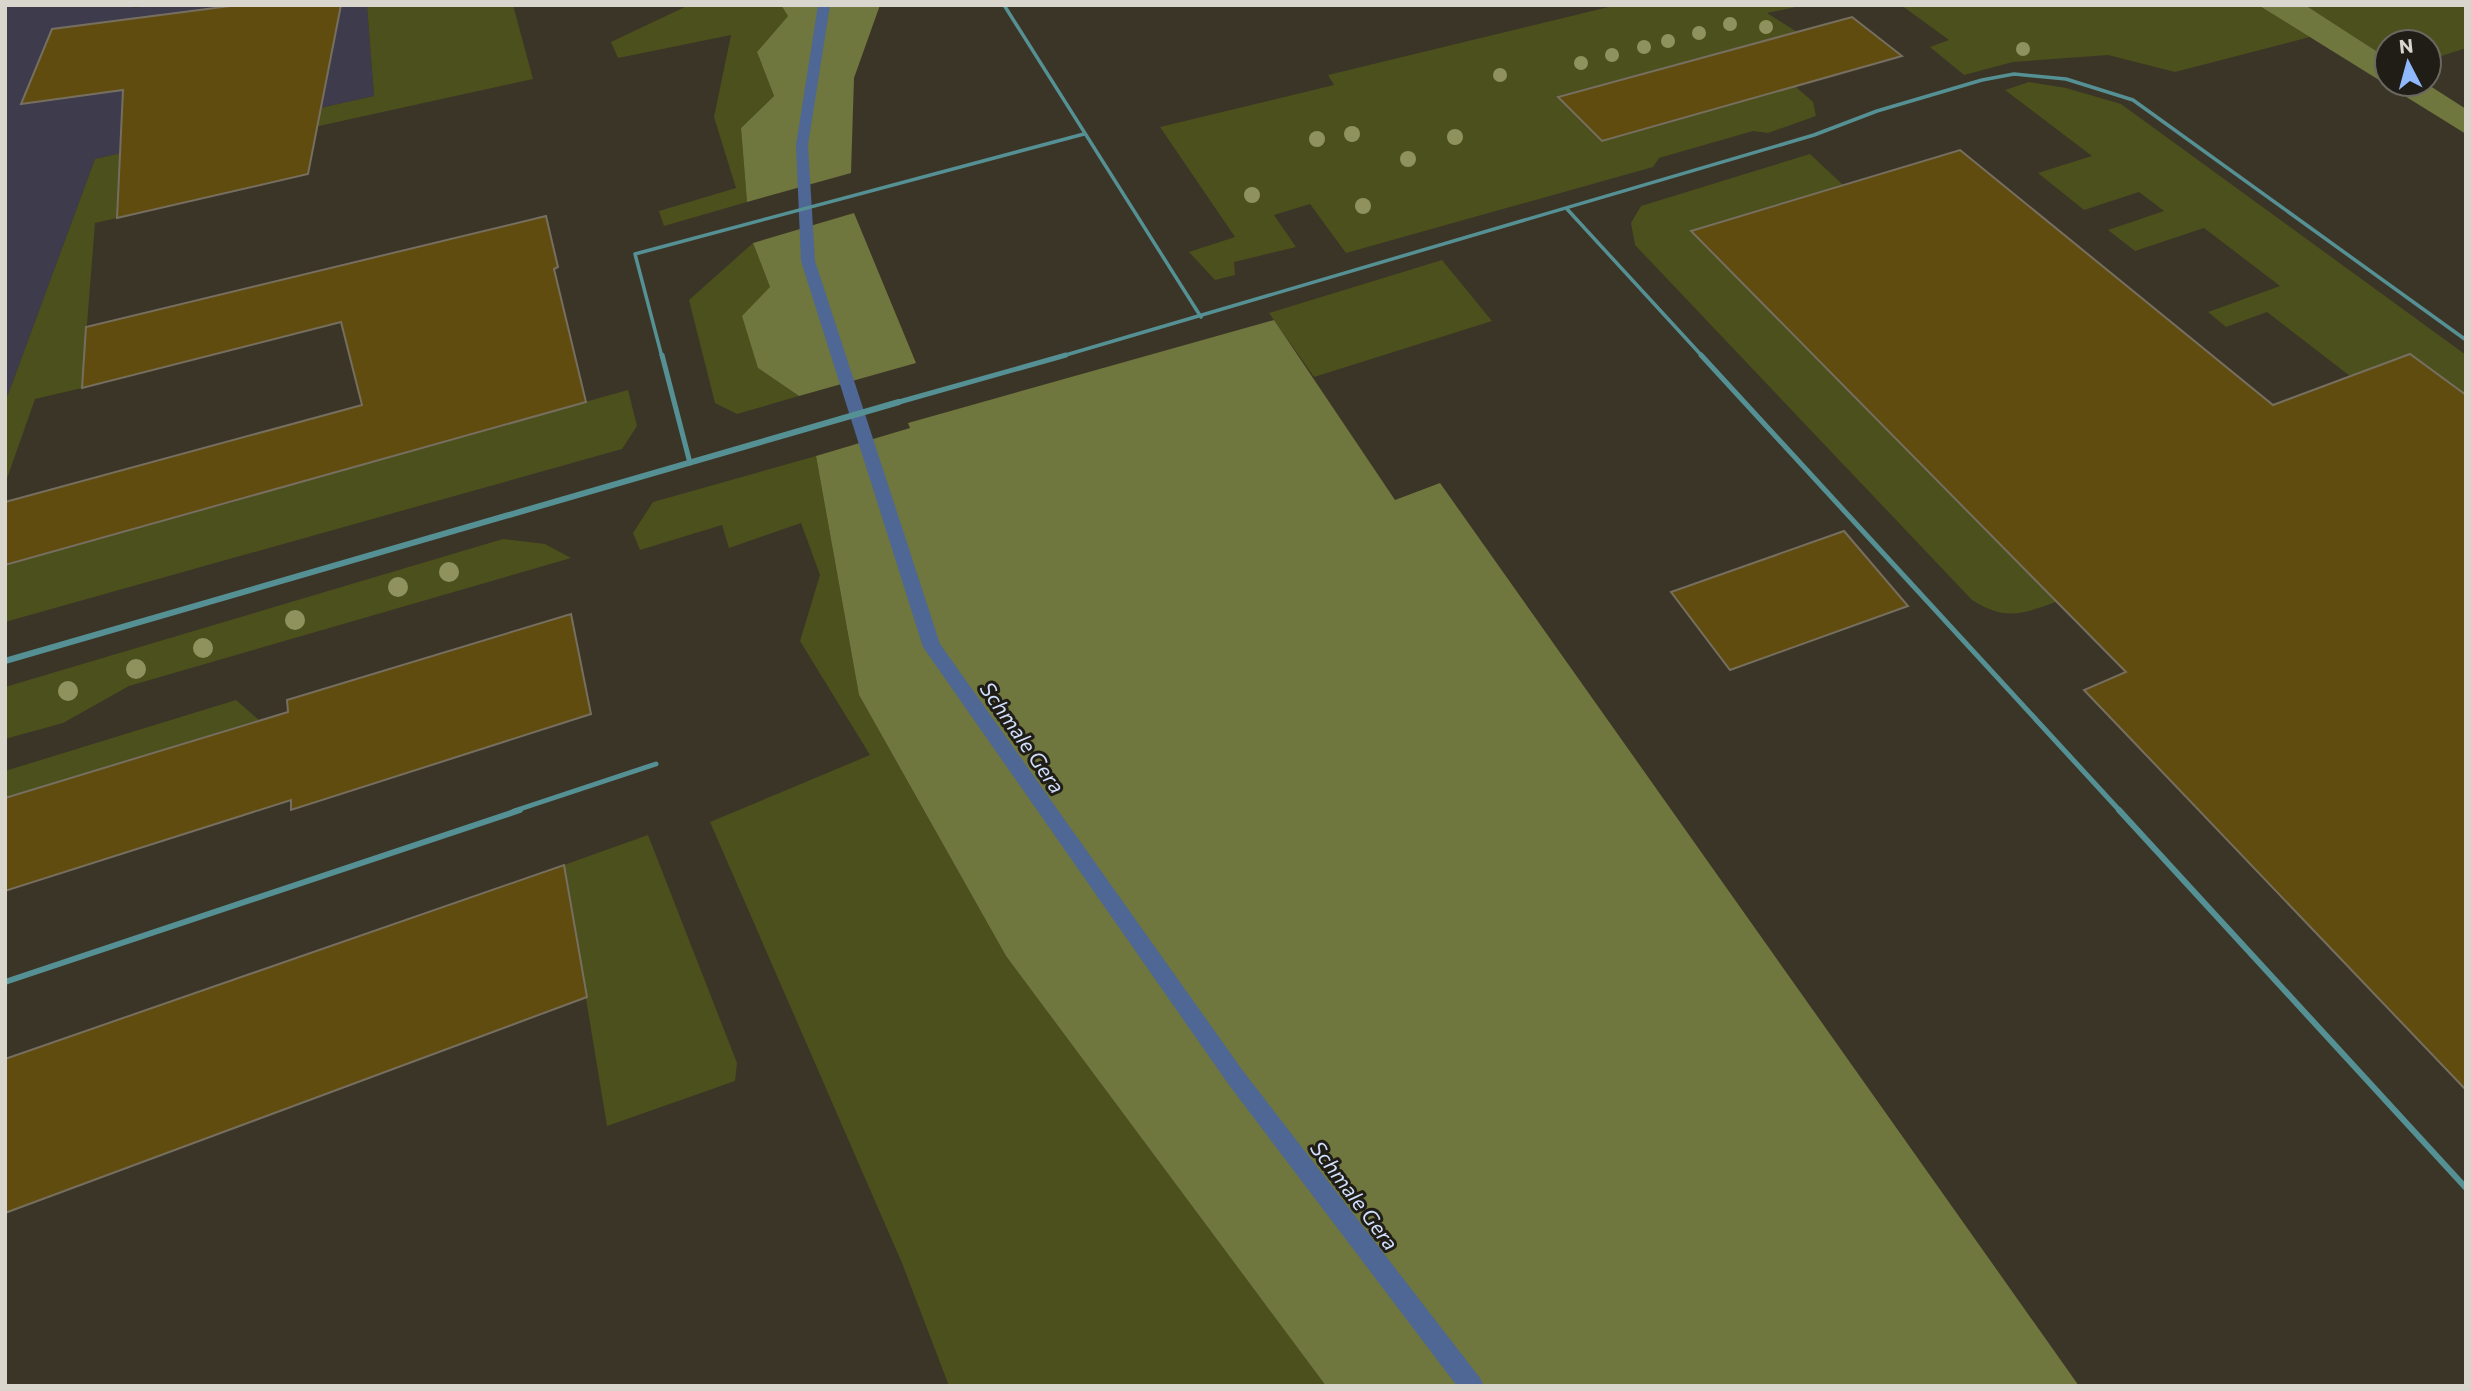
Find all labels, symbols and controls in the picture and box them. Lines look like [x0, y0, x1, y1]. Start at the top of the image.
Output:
north arrow [2373, 28, 2443, 98]
text: N [2398, 33, 2414, 58]
water label: Schmale Gera [975, 677, 1071, 797]
water label: Schmale Gera [1306, 1136, 1404, 1254]

